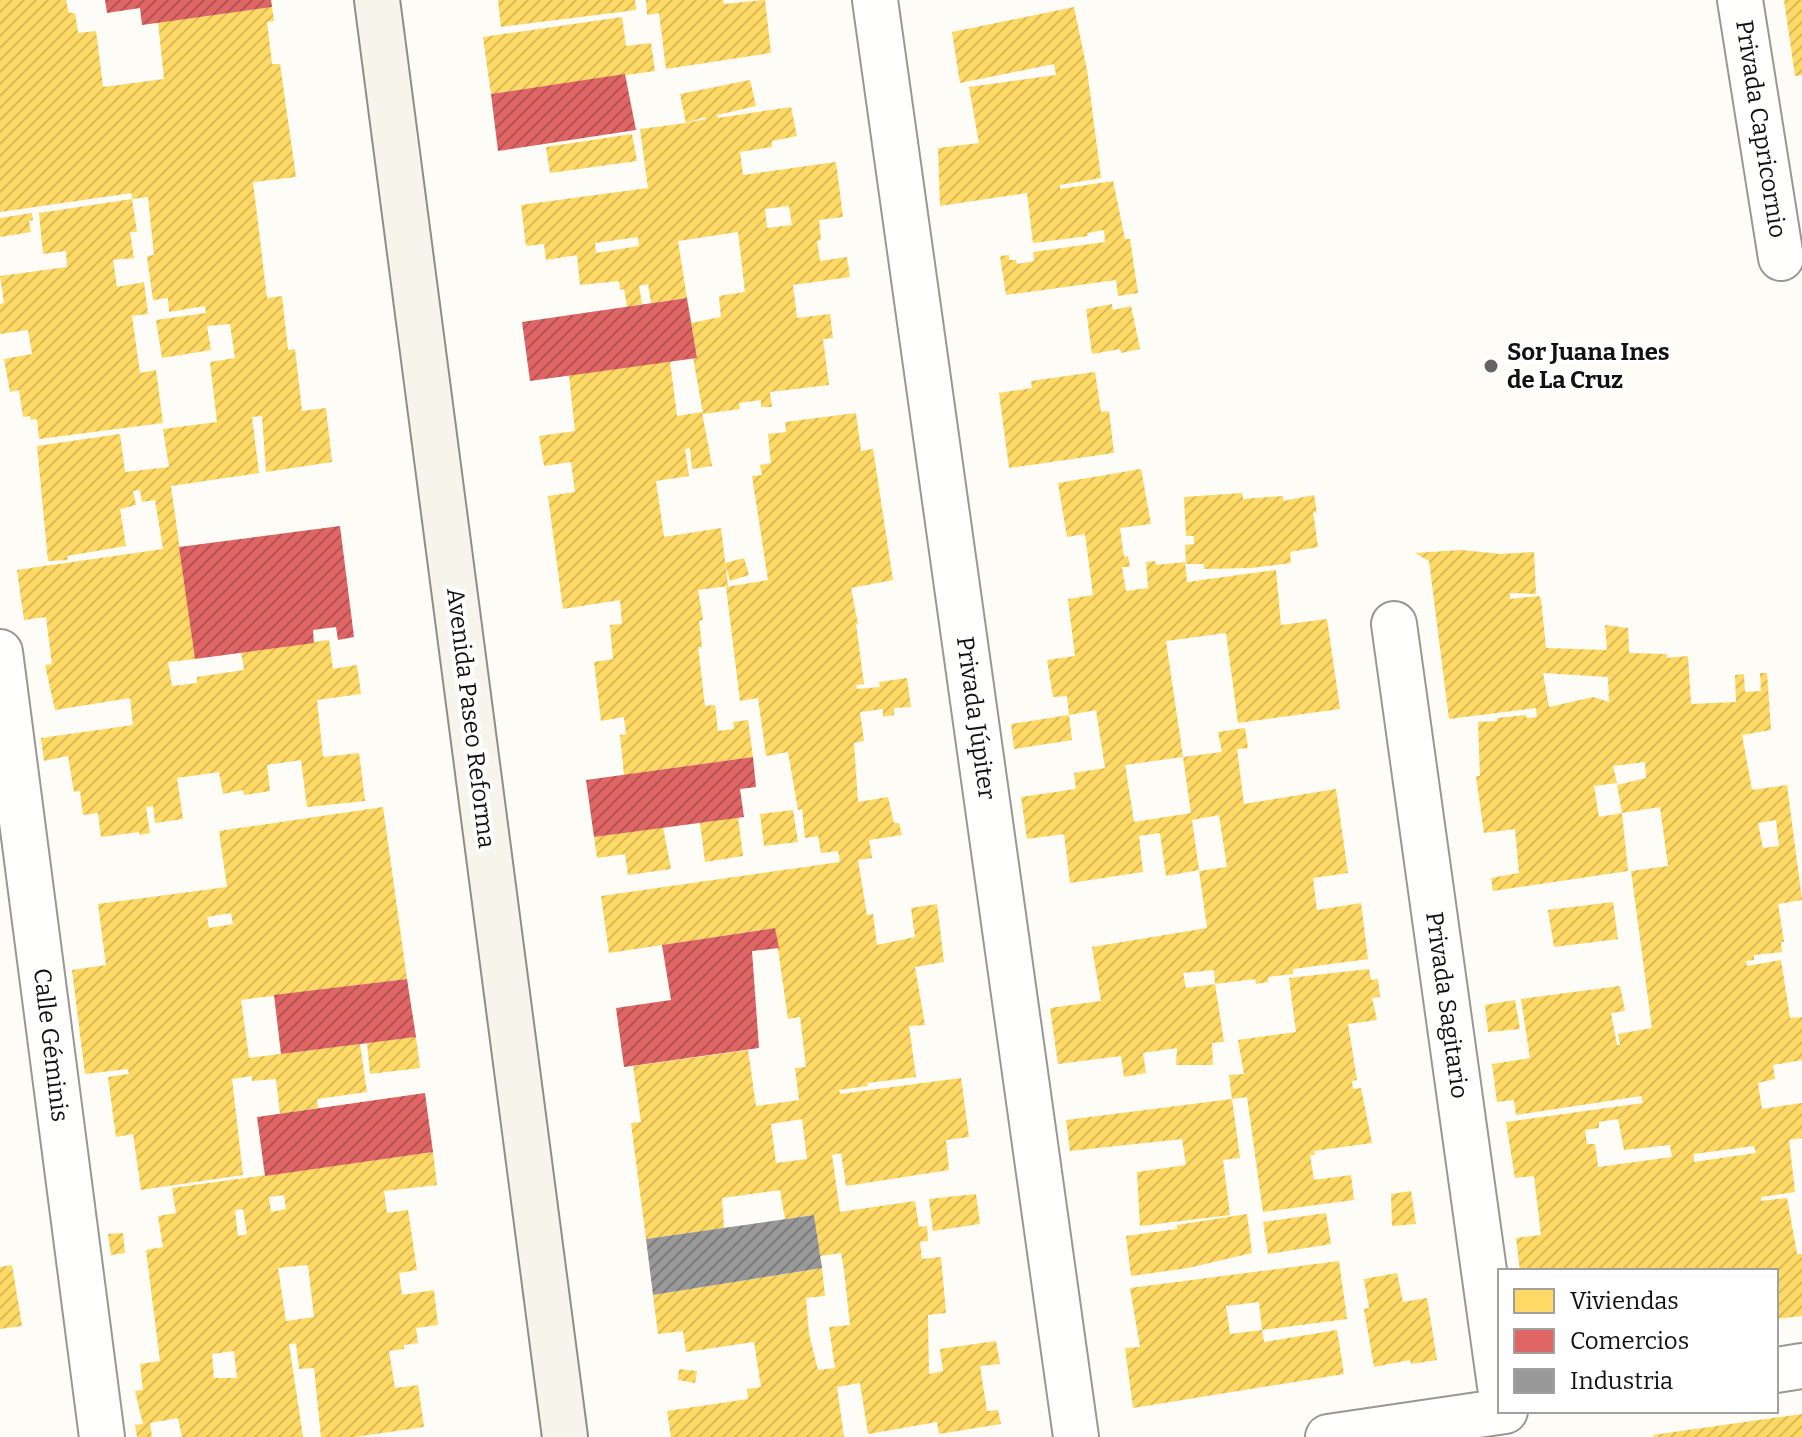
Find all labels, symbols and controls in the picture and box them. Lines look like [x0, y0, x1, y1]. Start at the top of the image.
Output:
street label: Privada Capricornio [1730, 18, 1792, 240]
place label: Sor Juana Ines de La Cruz [1507, 338, 1670, 394]
marker: Sor Juana Ines de La Cruz [1482, 357, 1500, 375]
street label: Avenida Paseo Reforma [441, 586, 501, 850]
street label: Privada Júpiter [951, 635, 1001, 802]
street label: Privada Sagitario [1420, 910, 1474, 1100]
street label: Calle Géminis [28, 967, 74, 1123]
legend [1498, 1269, 1778, 1413]
text: Viviendas [1570, 1287, 1679, 1315]
text: Comercios [1570, 1327, 1689, 1355]
text: Industria [1570, 1367, 1673, 1395]

